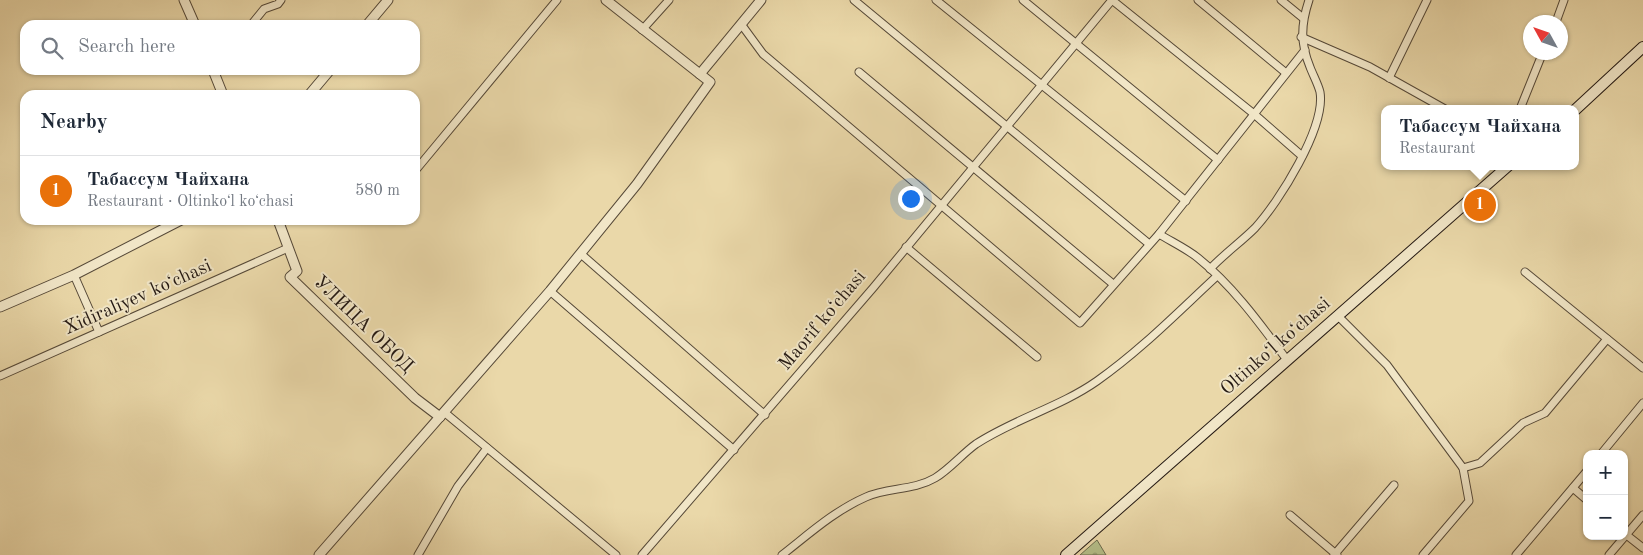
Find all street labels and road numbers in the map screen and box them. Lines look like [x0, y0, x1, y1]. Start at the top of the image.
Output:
street label: Xidiraliyev koʻchasi [61, 257, 215, 339]
street label: Maorif koʻchasi [776, 268, 870, 374]
street label: УЛИЦА ОБОД [309, 273, 417, 377]
street label: Oltinkoʻl koʻchasi [1217, 294, 1335, 400]

